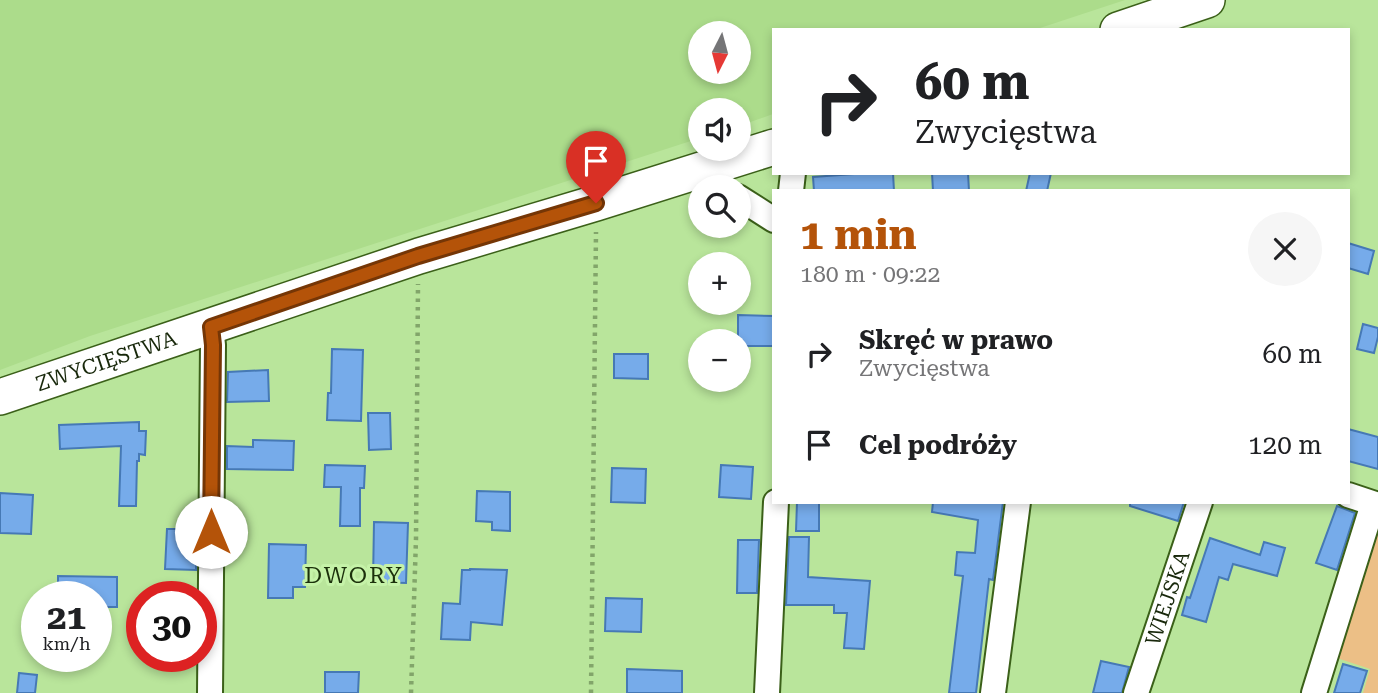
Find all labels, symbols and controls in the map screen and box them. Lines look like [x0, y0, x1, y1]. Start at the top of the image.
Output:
north arrow [688, 21, 751, 84]
map controls [688, 21, 751, 392]
text: 60 m [915, 54, 1030, 111]
icon: right [800, 56, 891, 147]
button: sound [688, 98, 751, 161]
text: Zwycięstwa [915, 113, 1097, 151]
pin [566, 131, 626, 203]
icon: arrive [577, 142, 615, 180]
button: search [688, 175, 751, 238]
text: 1 min [800, 210, 917, 259]
button: close [1248, 212, 1322, 286]
button: + [688, 252, 751, 315]
text: 180 m · 09:22 [800, 261, 940, 288]
text: Skręć w prawo [859, 325, 1053, 355]
street label: ZWYCIĘSTWA [33, 326, 180, 396]
button: − [688, 329, 751, 392]
icon: right [800, 335, 838, 373]
text: 60 m [1263, 339, 1322, 369]
text: Zwycięstwa [859, 355, 990, 382]
icon: arrive [800, 426, 838, 464]
text: Cel podróży [859, 430, 1017, 460]
text: 120 m [1248, 430, 1322, 460]
position arrow [174, 495, 248, 569]
street label: WIEJSKA [1141, 548, 1195, 648]
district label: DWORY [304, 562, 404, 589]
speed limit sign: 30 [126, 581, 217, 672]
text: 21 [47, 597, 86, 638]
text: km/h [42, 633, 91, 654]

